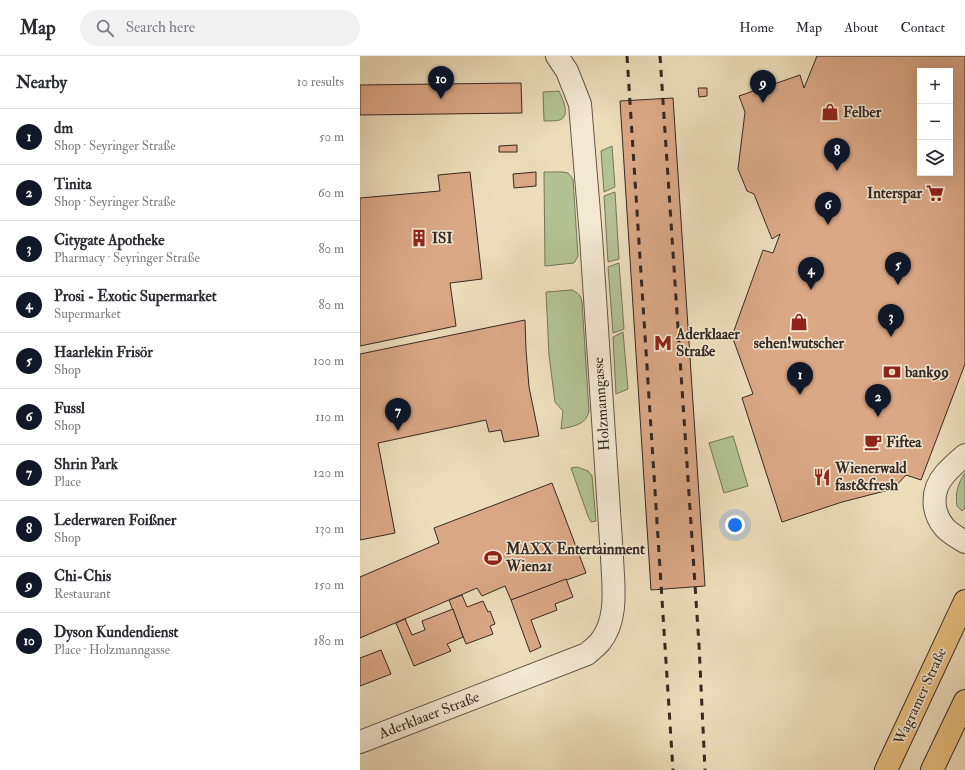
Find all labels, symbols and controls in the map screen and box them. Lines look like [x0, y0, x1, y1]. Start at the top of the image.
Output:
search box [80, 10, 360, 46]
text: Map [20, 16, 56, 40]
icon: search [94, 17, 116, 39]
text: Search here [126, 18, 195, 37]
text: Home [739, 19, 774, 36]
text: Map [796, 19, 822, 36]
text: About [844, 19, 878, 36]
text: Contact [900, 19, 945, 36]
pin: 10 [428, 66, 454, 99]
map controls [917, 68, 953, 176]
button: + [917, 68, 953, 104]
pin: 9 [750, 70, 776, 103]
text: Nearby [16, 72, 67, 93]
text: 10 results [297, 74, 344, 90]
shop icon: Felber [820, 102, 840, 122]
place label: Felber [843, 103, 882, 122]
button: − [917, 104, 953, 140]
text: dm [54, 119, 73, 138]
text: 1 [27, 129, 31, 145]
text: 50 m [319, 129, 344, 145]
text: Shop · Seyringer Straße [54, 138, 176, 154]
pin: 8 [824, 138, 850, 171]
button: layers [917, 140, 953, 176]
text: Tinita [54, 175, 92, 194]
supermarket icon: Interspar [925, 183, 945, 203]
place label: Interspar [867, 184, 922, 204]
text: 2 [26, 185, 32, 201]
text: 60 m [318, 185, 344, 201]
pin: 6 [815, 192, 841, 225]
text: Shop · Seyringer Straße [54, 194, 176, 210]
building icon: ISI [409, 228, 429, 248]
place label: ISI [432, 229, 452, 248]
text: Citygate Apotheke [54, 231, 164, 250]
text: 3 [27, 241, 32, 257]
text: 80 m [318, 241, 344, 257]
text: Pharmacy · Seyringer Straße [54, 250, 200, 266]
pin: 5 [885, 252, 911, 285]
pin: 4 [798, 257, 824, 290]
text: Prosi - Exotic Supermarket [54, 287, 217, 306]
text: 4 [25, 297, 33, 313]
text: 80 m [318, 297, 344, 313]
pin: 3 [878, 304, 904, 337]
text: Supermarket [54, 306, 121, 322]
shop icon: sehen!wutscher [789, 312, 809, 332]
place label: Aderklaaer Straße [675, 325, 740, 361]
metro station icon: Aderklaaer Straße [653, 333, 673, 353]
place label: sehen!wutscher [754, 334, 845, 353]
text: Haarlekin Frisör [54, 343, 153, 362]
text: 5 [26, 353, 32, 369]
text: 100 m [313, 353, 344, 369]
street label: Holzmanngasse [589, 357, 614, 451]
text: Shop [54, 362, 81, 378]
pin: 1 [787, 362, 813, 395]
bank icon: bank99 [882, 362, 902, 382]
place label: bank99 [904, 363, 949, 382]
pin: 2 [865, 384, 891, 417]
pin: 7 [385, 398, 411, 431]
text: Fussl [54, 399, 85, 418]
text: 6 [26, 409, 32, 425]
text: 110 m [315, 409, 344, 425]
text: Shop [54, 418, 81, 434]
cafe icon: Fiftea [863, 432, 883, 452]
place label: Fiftea [886, 433, 922, 452]
text: Shrin Park [54, 455, 118, 474]
place label: Wienerwald fast&fresh [834, 459, 907, 495]
text: 7 [26, 465, 32, 481]
text: 120 m [313, 465, 344, 481]
restaurant icon: Wienerwald fast&fresh [812, 467, 832, 487]
text: Place [54, 474, 81, 490]
text: Lederwaren Foißner [54, 511, 176, 530]
your location [725, 515, 745, 535]
text: 8 [26, 521, 32, 537]
text: 130 m [315, 521, 344, 537]
text: Shop [54, 530, 81, 546]
place label: MAXX Entertainment Wien21 [505, 540, 645, 576]
sports icon: MAXX Entertainment Wien21 [483, 548, 503, 568]
text: Chi-Chis [54, 567, 111, 586]
text: 9 [26, 577, 32, 593]
text: 150 m [314, 577, 344, 593]
text: Restaurant [54, 586, 110, 602]
text: Dyson Kundendienst [54, 623, 178, 642]
text: 10 [23, 633, 35, 649]
text: 180 m [314, 633, 344, 649]
text: Place · Holzmanngasse [54, 642, 170, 658]
street label: Wagramer Straße [889, 645, 951, 749]
street label: Aderklaaer Straße [375, 688, 482, 744]

